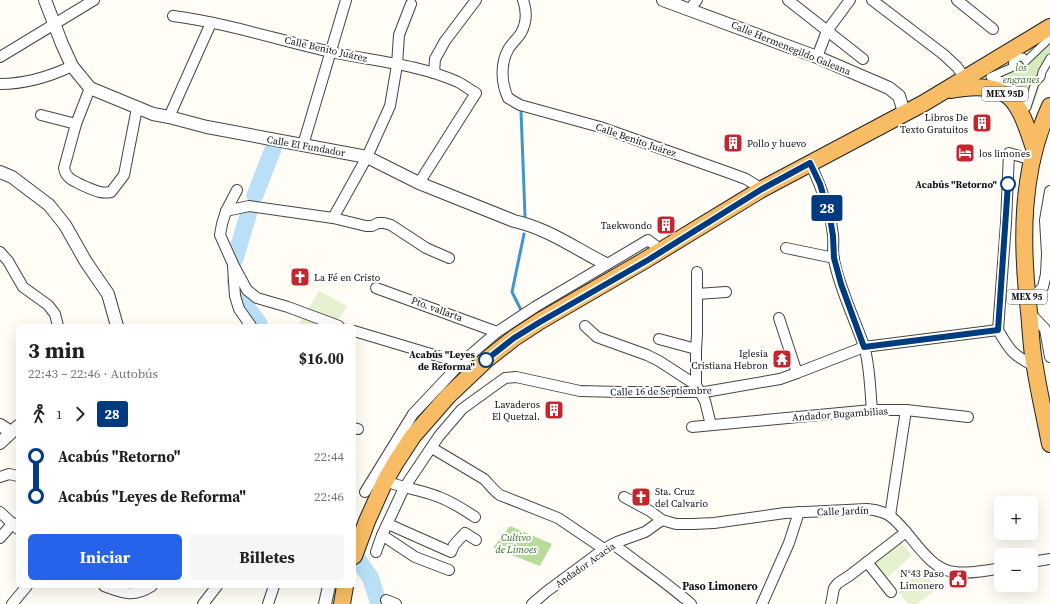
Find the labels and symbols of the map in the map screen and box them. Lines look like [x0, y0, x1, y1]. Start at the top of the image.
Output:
street label: Calle Hermenegildo Galeana [729, 18, 854, 78]
street label: Calle Benito Juárez [283, 33, 369, 65]
park label: los engranes [1003, 61, 1040, 86]
road number: MEX 95D [982, 87, 1028, 101]
place label: Libros De Texto Gratuitos [900, 111, 968, 136]
building icon: Libros De Texto Gratuitos [971, 112, 993, 134]
street label: Calle Benito Juárez [594, 120, 678, 160]
building icon: Pollo y huevo [722, 132, 744, 154]
street label: Calle El Fundador [266, 133, 347, 159]
place label: Pollo y huevo [747, 137, 807, 150]
hotel icon: los limones [954, 142, 976, 164]
place label: los limones [979, 147, 1030, 160]
marker: Acabús "Retorno" [1000, 176, 1016, 192]
place label: Acabús "Retorno" [915, 178, 998, 191]
line badge: 28 [809, 195, 845, 221]
building icon: Taekwondo [655, 214, 677, 236]
place label: Taekwondo [601, 219, 653, 232]
church icon: La Fé en Cristo [289, 266, 311, 288]
place label: La Fé en Cristo [314, 271, 381, 284]
road number: MEX 95 [1007, 290, 1047, 304]
street label: Pto. vallarta [410, 294, 465, 325]
place label: Iglesia Cristiana Hebron [691, 347, 769, 372]
place label: Acabús "Leyes de Reforma" [409, 348, 476, 373]
temple icon: Iglesia Cristiana Hebron [771, 348, 793, 370]
marker: Acabús "Leyes de Reforma" [478, 352, 494, 368]
street label: Calle 16 de Septiembre [610, 384, 712, 398]
place label: Lavaderos El Quetzal. [492, 398, 540, 423]
building icon: Lavaderos El Quetzal. [543, 399, 565, 421]
street label: Andador Bugambilias [792, 404, 888, 424]
place label: Sta. Cruz del Calvario [655, 485, 708, 510]
church icon: Sta. Cruz del Calvario [630, 486, 652, 508]
street label: Calle Jardín [817, 504, 869, 518]
park label: Cultivo de Limoes [495, 531, 537, 556]
street label: Andador Acacia [552, 539, 618, 591]
place label: N°43 Paso Limonero [900, 567, 944, 592]
public building icon: N°43 Paso Limonero [947, 568, 969, 590]
district label: Paso Limonero [682, 579, 758, 594]

